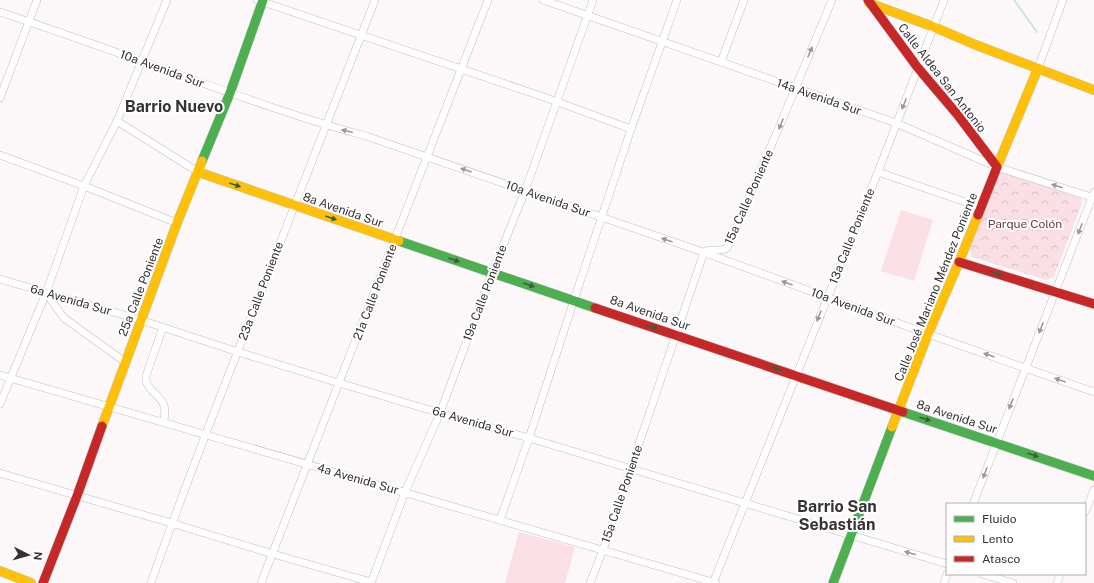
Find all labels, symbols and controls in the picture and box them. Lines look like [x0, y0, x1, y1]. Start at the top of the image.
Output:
street label: Calle Aldea San Antonio [895, 21, 989, 135]
street label: 10a Avenida Sur [118, 47, 206, 91]
one-way arrow [807, 47, 813, 58]
street label: 14a Avenida Sur [775, 76, 864, 118]
district label: Barrio Nuevo [125, 97, 223, 116]
one-way arrow [900, 99, 906, 111]
one-way arrow [777, 119, 783, 131]
one-way arrow [340, 127, 353, 133]
street label: 15a Calle Poniente [722, 147, 776, 247]
one-way arrow [459, 167, 471, 173]
street label: 10a Avenida Sur [504, 178, 592, 220]
one-way arrow [229, 182, 241, 188]
one-way arrow [1051, 183, 1063, 189]
street label: 13a Calle Poniente [826, 186, 878, 286]
street label: 8a Avenida Sur [301, 190, 385, 230]
street label: Calle José Mariano Méndez Poniente [892, 190, 980, 383]
one-way arrow [326, 216, 338, 222]
park label: Parque Colón [988, 217, 1062, 231]
one-way arrow [1076, 223, 1082, 235]
street label: 25a Calle Poniente [116, 235, 166, 338]
one-way arrow [660, 237, 672, 243]
street label: 23a Calle Poniente [236, 240, 286, 342]
street label: 21a Calle Poniente [350, 242, 400, 342]
street label: 19a Calle Poniente [460, 243, 510, 343]
one-way arrow [449, 257, 461, 263]
one-way arrow [991, 270, 1003, 276]
one-way arrow [780, 279, 792, 285]
street label: 6a Avenida Sur [29, 282, 114, 318]
one-way arrow [523, 283, 535, 289]
street label: 10a Avenida Sur [809, 285, 897, 329]
street label: 8a Avenida Sur [608, 293, 692, 333]
one-way arrow [816, 311, 822, 323]
one-way arrow [1037, 323, 1043, 335]
one-way arrow [646, 324, 658, 330]
one-way arrow [982, 352, 994, 358]
one-way arrow [770, 366, 782, 372]
one-way arrow [1053, 377, 1065, 383]
street label: 8a Avenida Sur [915, 397, 1000, 437]
one-way arrow [1008, 399, 1014, 411]
street label: 6a Avenida Sur [431, 404, 516, 440]
one-way arrow [919, 416, 931, 422]
street label: 15a Calle Poniente [599, 443, 645, 545]
one-way arrow [1028, 452, 1040, 458]
street label: 4a Avenida Sur [316, 461, 401, 497]
one-way arrow [982, 468, 988, 480]
district label: Barrio San Sebastián [797, 497, 877, 534]
legend [946, 503, 1086, 575]
text: Fluido [982, 512, 1017, 526]
text: Lento [982, 532, 1014, 546]
north arrow [8, 535, 48, 575]
one-way arrow [903, 550, 915, 556]
text: N [32, 551, 44, 561]
text: Atasco [982, 552, 1021, 566]

